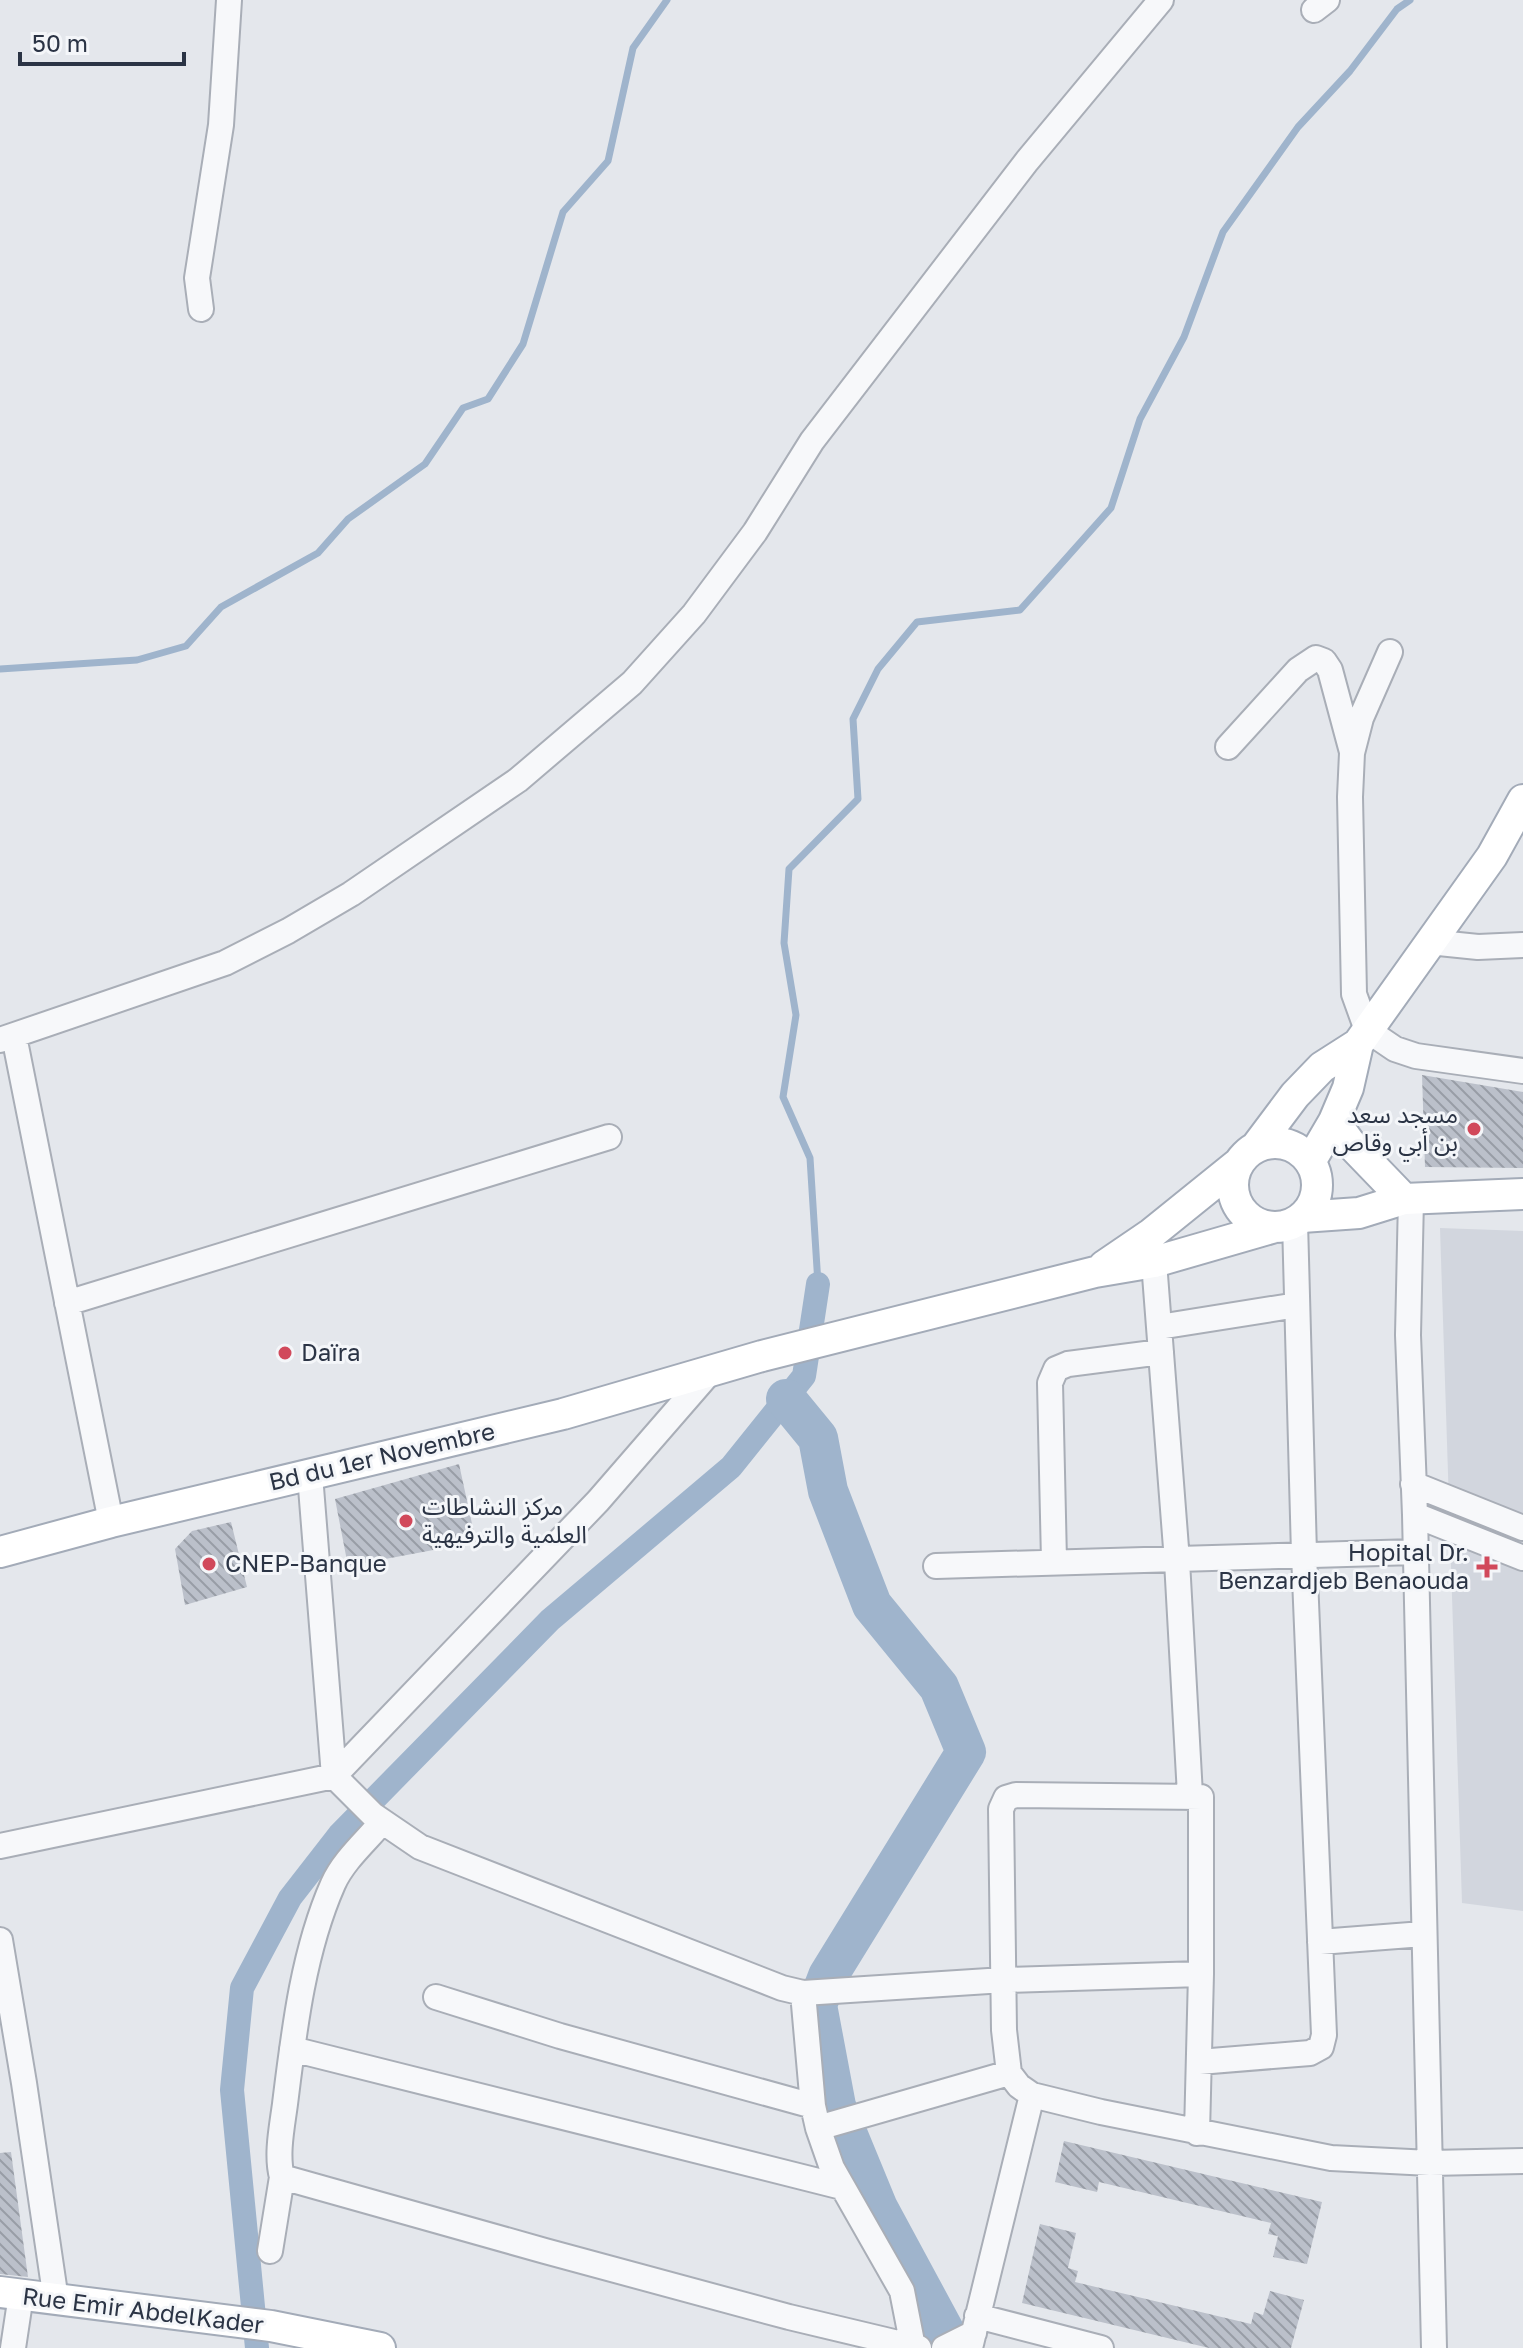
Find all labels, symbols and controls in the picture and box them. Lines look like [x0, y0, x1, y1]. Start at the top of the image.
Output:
scale bar [20, 16, 184, 66]
text: 50 m [32, 28, 88, 57]
place label: مسجد سعد بن أبي وقاص [1332, 1099, 1458, 1162]
marker: مسجد سعد بن أبي وقاص [1465, 1120, 1483, 1138]
place label: Daïra [301, 1337, 360, 1366]
marker: Daïra [276, 1344, 294, 1362]
street label: Bd du 1er Novembre [266, 1415, 498, 1496]
place label: مركز النشاطات العلمية والترفيهية [422, 1491, 587, 1549]
marker: مركز النشاطات العلمية والترفيهية [397, 1512, 415, 1530]
place label: Hopital Dr. Benzardjeb Benaouda [1218, 1537, 1469, 1594]
place label: CNEP-Banque [225, 1548, 387, 1577]
marker: CNEP-Banque [200, 1555, 218, 1573]
marker: Hopital Dr. Benzardjeb Benaouda [1476, 1556, 1498, 1578]
street label: Rue Emir AbdelKader [21, 2280, 266, 2339]

